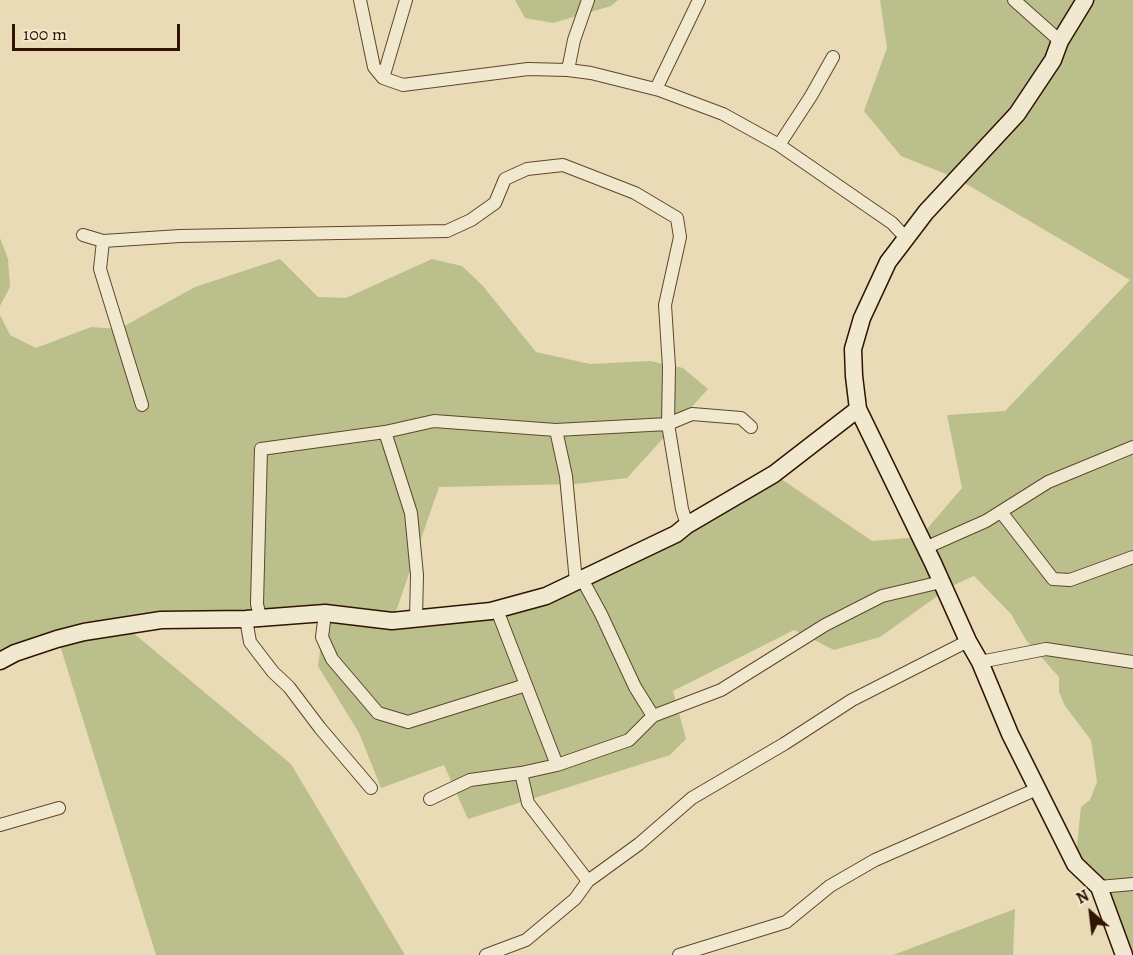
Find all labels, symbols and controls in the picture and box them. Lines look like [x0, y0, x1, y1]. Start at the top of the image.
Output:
scale bar [15, 12, 183, 50]
text: 100 m [23, 22, 67, 46]
north arrow [1061, 883, 1121, 943]
text: N [1072, 885, 1093, 910]

